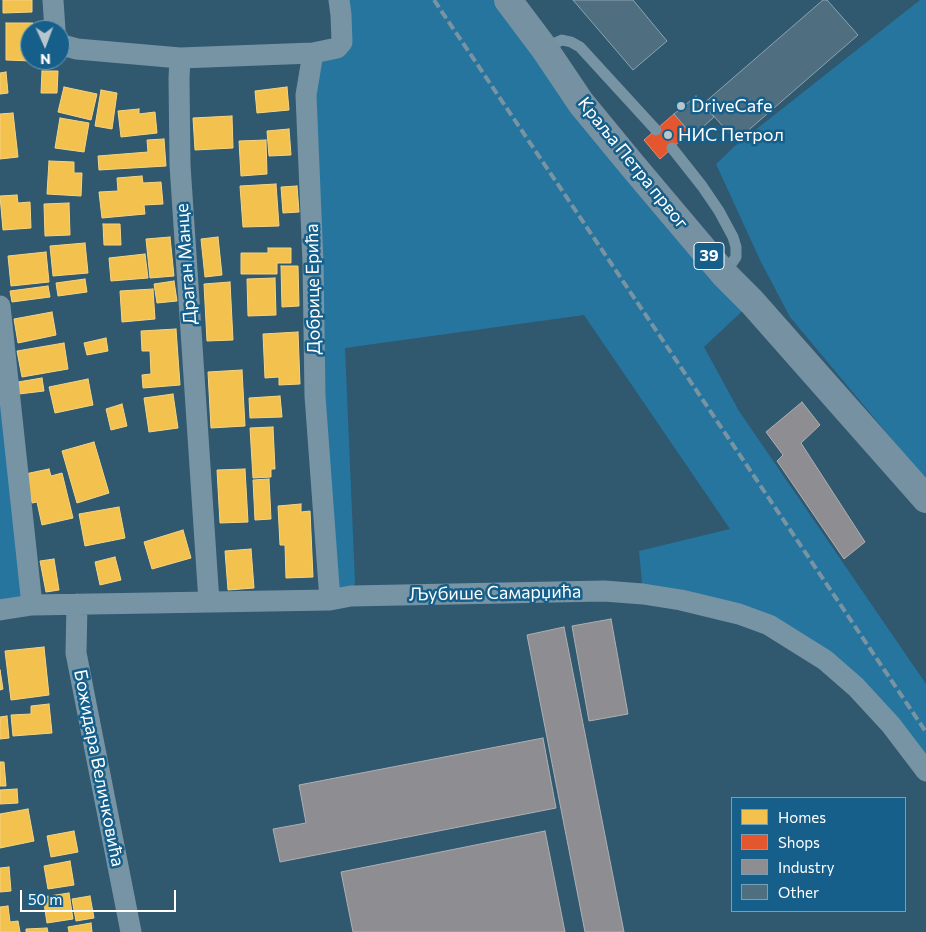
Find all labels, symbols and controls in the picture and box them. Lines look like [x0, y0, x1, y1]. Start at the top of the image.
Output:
north arrow [20, 20, 70, 70]
text: N [40, 51, 51, 68]
street label: Краља Петра првог [573, 93, 693, 233]
place label: DriveCafe [691, 95, 772, 117]
marker: DriveCafe [675, 100, 687, 112]
place label: НИС Петрол [678, 124, 784, 146]
marker: НИС Петрол [662, 129, 674, 141]
street label: Драган Манце [171, 203, 201, 325]
street label: Добрице Ерића [301, 223, 325, 355]
road number: 39 [694, 242, 724, 270]
street label: Љубише Самарџића [409, 581, 581, 605]
street label: Божидара Величковића [69, 668, 129, 868]
legend [731, 797, 906, 912]
text: Homes [778, 808, 826, 826]
text: Shops [778, 833, 820, 851]
text: Industry [778, 858, 835, 876]
scale bar [22, 880, 179, 912]
text: Other [778, 883, 819, 901]
text: 50 m [28, 890, 62, 908]

